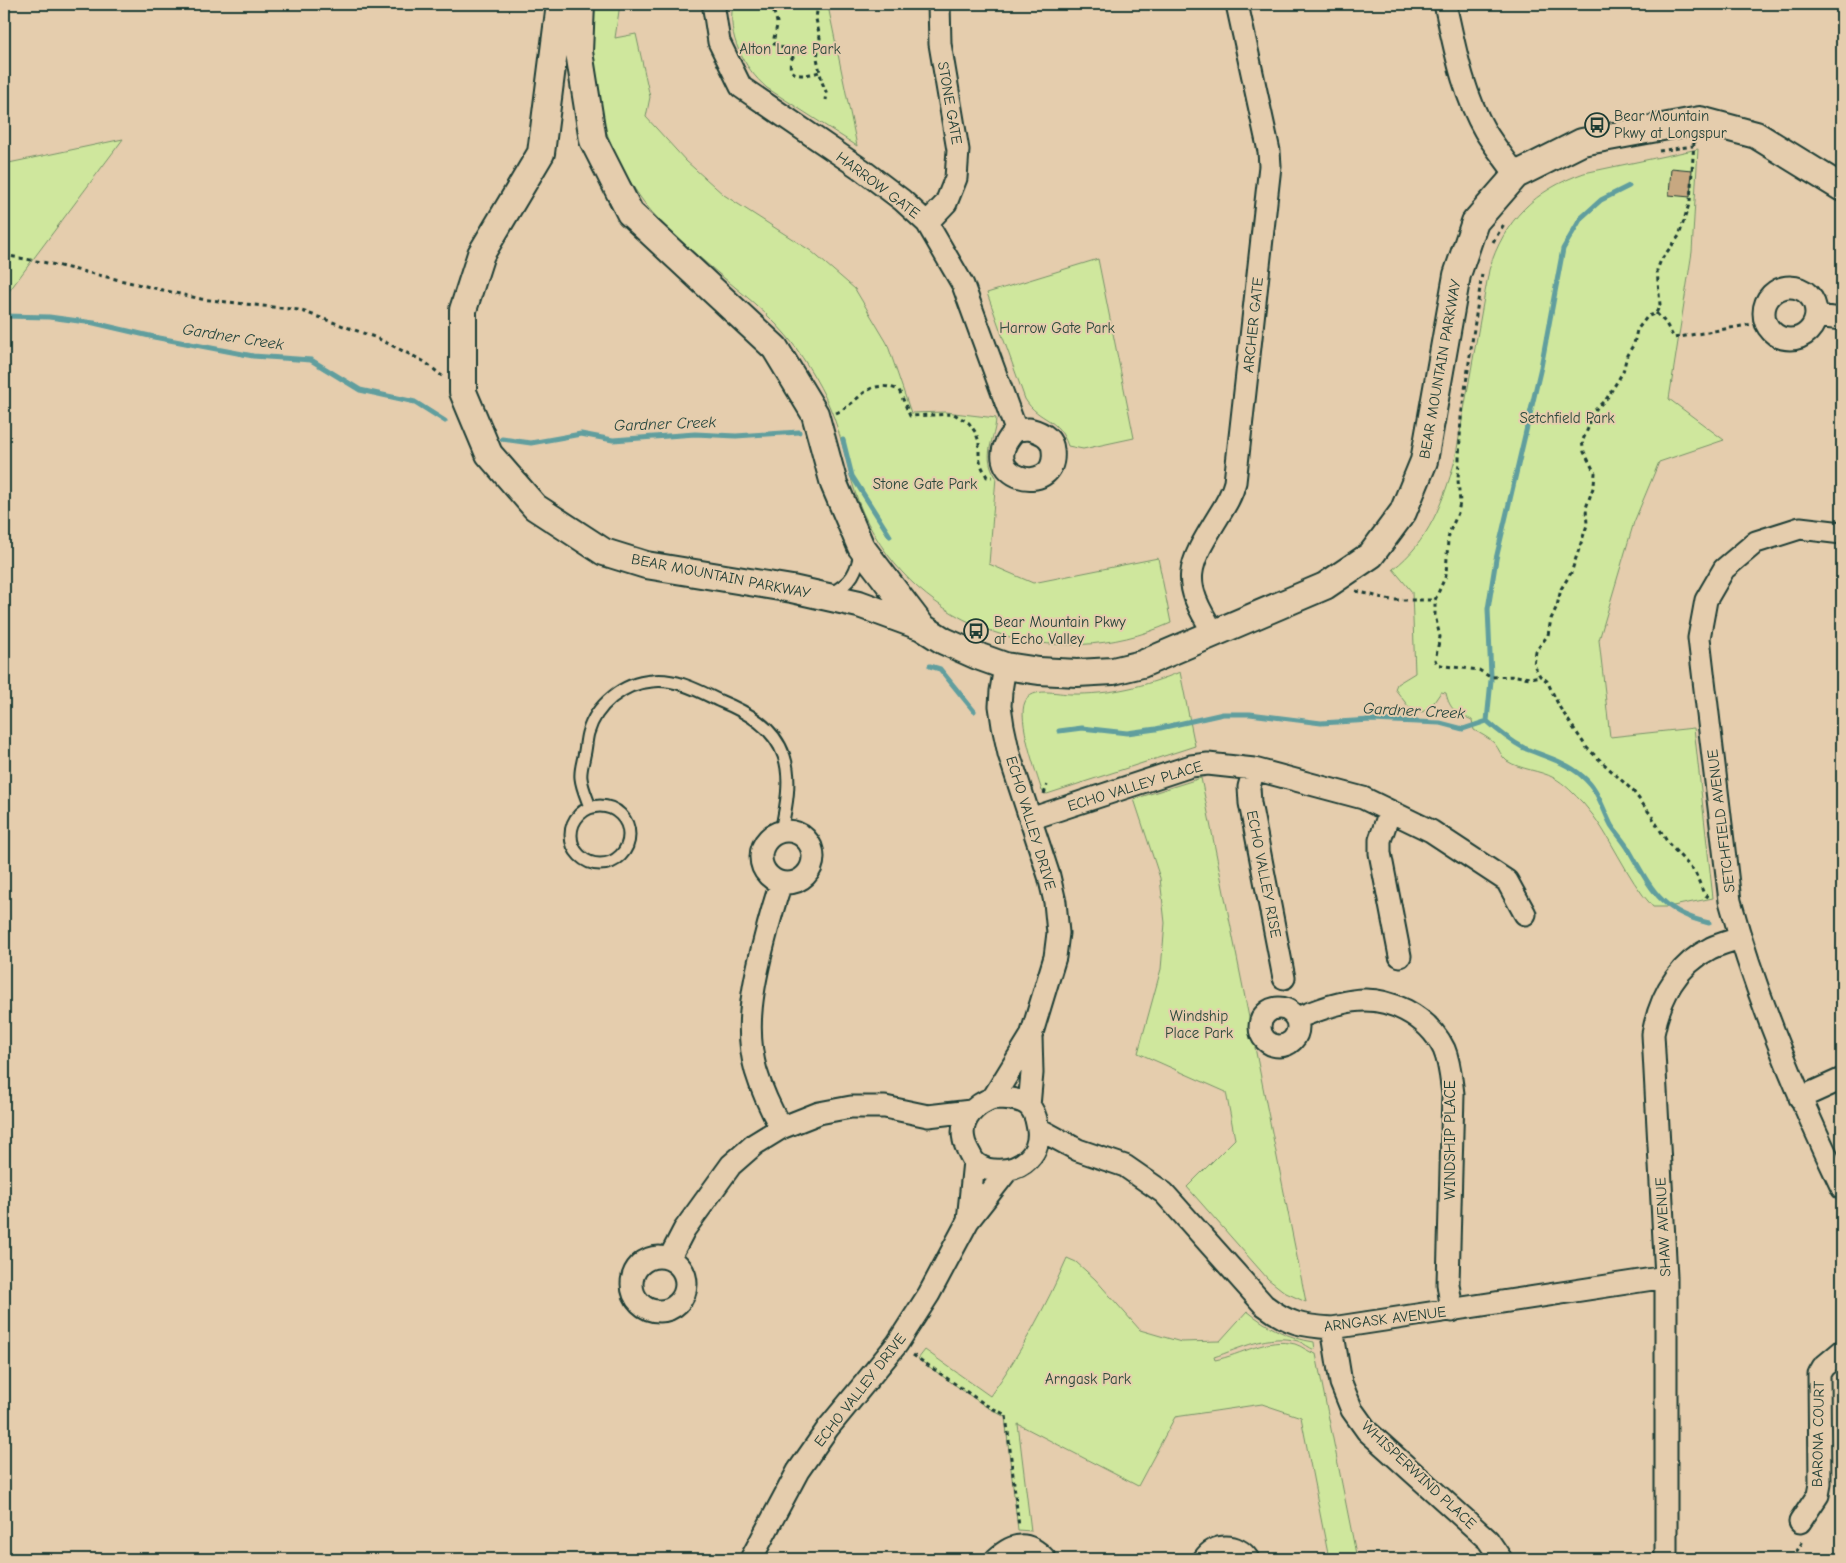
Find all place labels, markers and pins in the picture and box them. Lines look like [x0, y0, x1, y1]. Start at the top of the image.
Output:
place label: Bear Mountain Pkwy at Longspur [1614, 107, 1727, 142]
bus stop icon: Bear Mountain Pkwy at Longspur [1584, 112, 1610, 138]
place label: Bear Mountain Pkwy at Echo Valley [994, 613, 1126, 648]
bus stop icon: Bear Mountain Pkwy at Echo Valley [963, 618, 989, 644]

